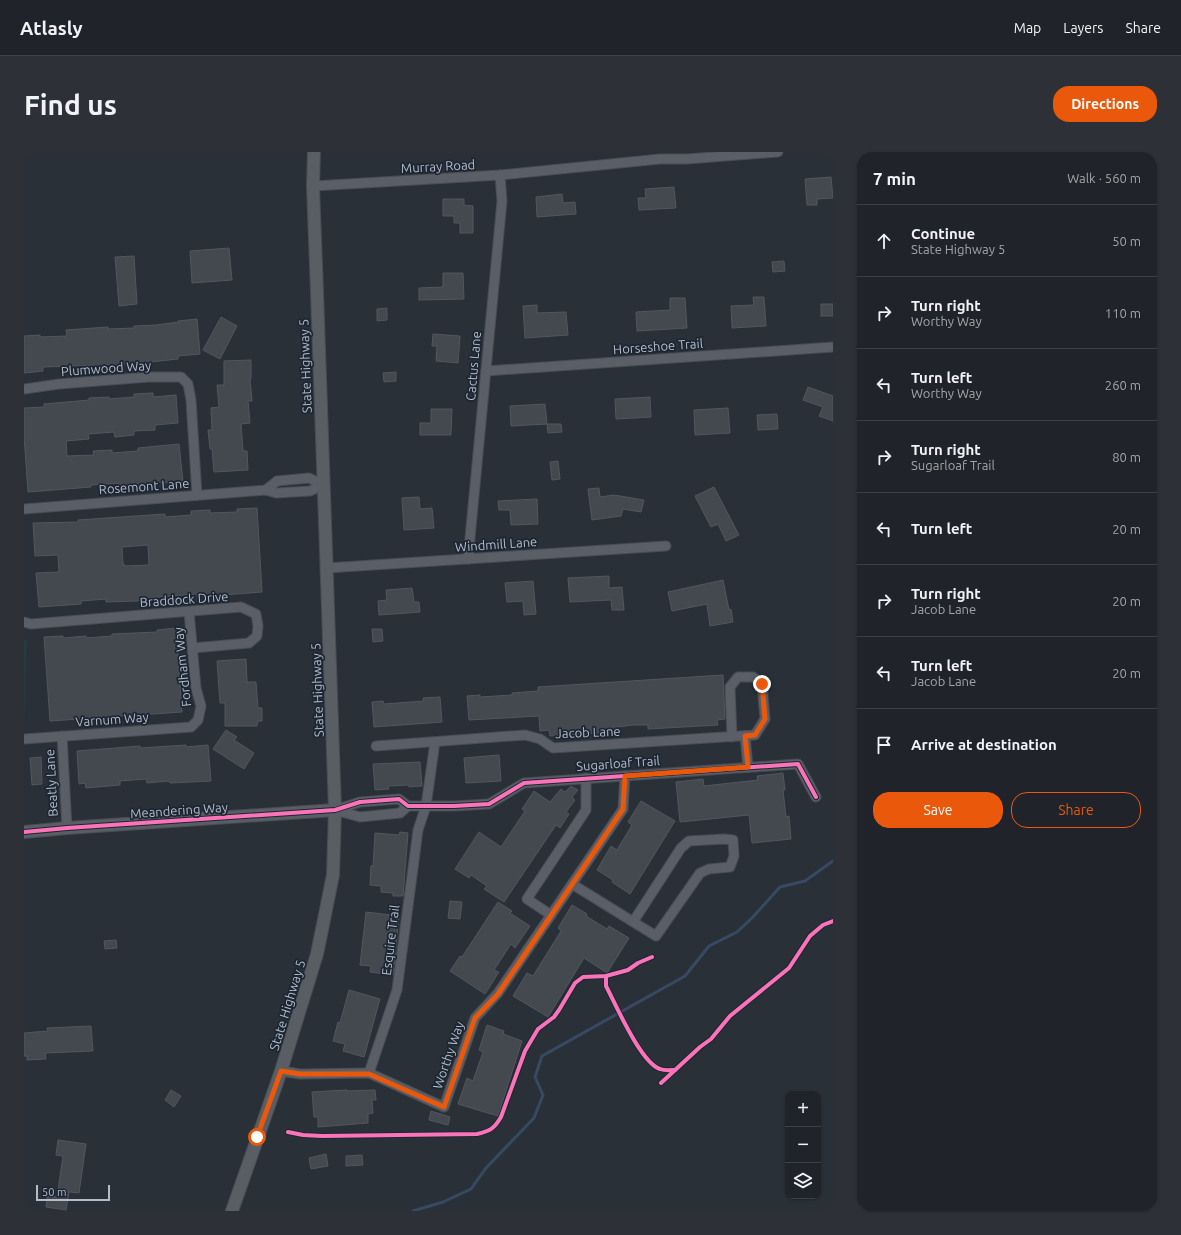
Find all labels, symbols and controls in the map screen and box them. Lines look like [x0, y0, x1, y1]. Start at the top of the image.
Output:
text: Atlasly [20, 17, 83, 39]
text: Map [1014, 20, 1041, 36]
text: Layers [1063, 20, 1103, 36]
text: Share [1125, 20, 1161, 36]
button: Directions [1053, 86, 1157, 122]
text: Find us [24, 89, 117, 120]
street label: Murray Road [400, 157, 476, 175]
text: 7 min [873, 169, 916, 188]
text: Walk · 560 m [1067, 171, 1141, 185]
text: Continue [911, 225, 975, 242]
icon: ahead [873, 230, 895, 252]
text: 50 m [1112, 234, 1141, 248]
text: State Highway 5 [911, 242, 1005, 256]
text: Turn right [911, 297, 981, 314]
icon: right [873, 302, 895, 324]
text: 110 m [1105, 306, 1141, 320]
text: Worthy Way [911, 314, 982, 328]
street label: State Highway 5 [296, 319, 314, 413]
street label: Cactus Lane [463, 331, 483, 401]
street label: Horseshoe Trail [613, 336, 704, 356]
street label: Plumwood Way [60, 358, 152, 378]
text: Turn left [911, 369, 972, 386]
icon: left [873, 374, 895, 396]
text: 260 m [1105, 378, 1141, 392]
text: Worthy Way [911, 386, 982, 400]
text: Turn right [911, 441, 981, 458]
icon: right [873, 446, 895, 468]
text: 80 m [1112, 450, 1141, 464]
text: Sugarloaf Trail [911, 458, 995, 472]
street label: Rosemont Lane [98, 476, 190, 496]
icon: left [873, 518, 895, 540]
text: Turn left [911, 520, 972, 537]
text: 20 m [1112, 522, 1141, 536]
street label: Windmill Lane [454, 534, 538, 554]
text: Turn right [911, 585, 981, 602]
street label: Braddock Drive [139, 589, 229, 609]
icon: right [873, 590, 895, 612]
text: 20 m [1112, 594, 1141, 608]
text: Jacob Lane [911, 602, 976, 616]
street label: Fordham Way [171, 627, 193, 707]
street label: State Highway 5 [308, 643, 326, 737]
text: Turn left [911, 657, 972, 674]
icon: left [873, 662, 895, 684]
text: 20 m [1112, 666, 1141, 680]
text: Jacob Lane [911, 674, 976, 688]
route end [753, 675, 771, 693]
street label: Varnum Way [75, 709, 149, 729]
street label: Jacob Lane [555, 724, 621, 740]
icon: arrive [873, 734, 895, 756]
text: Arrive at destination [911, 736, 1057, 753]
street label: Beatly Lane [42, 749, 60, 817]
street label: Sugarloaf Trail [576, 753, 661, 773]
button: Save [873, 792, 1003, 828]
button: Share [1011, 792, 1141, 828]
street label: Meandering Way [130, 800, 228, 820]
street label: Esquire Trail [379, 903, 401, 976]
street label: State Highway 5 [267, 958, 307, 1052]
street label: Worthy Way [430, 1019, 466, 1091]
map controls [785, 1091, 821, 1199]
button: + [785, 1091, 821, 1127]
button: − [785, 1127, 821, 1163]
route start [248, 1128, 266, 1146]
button: layers [785, 1163, 821, 1199]
scale bar [36, 1183, 110, 1202]
text: 50 m [42, 1186, 66, 1198]

